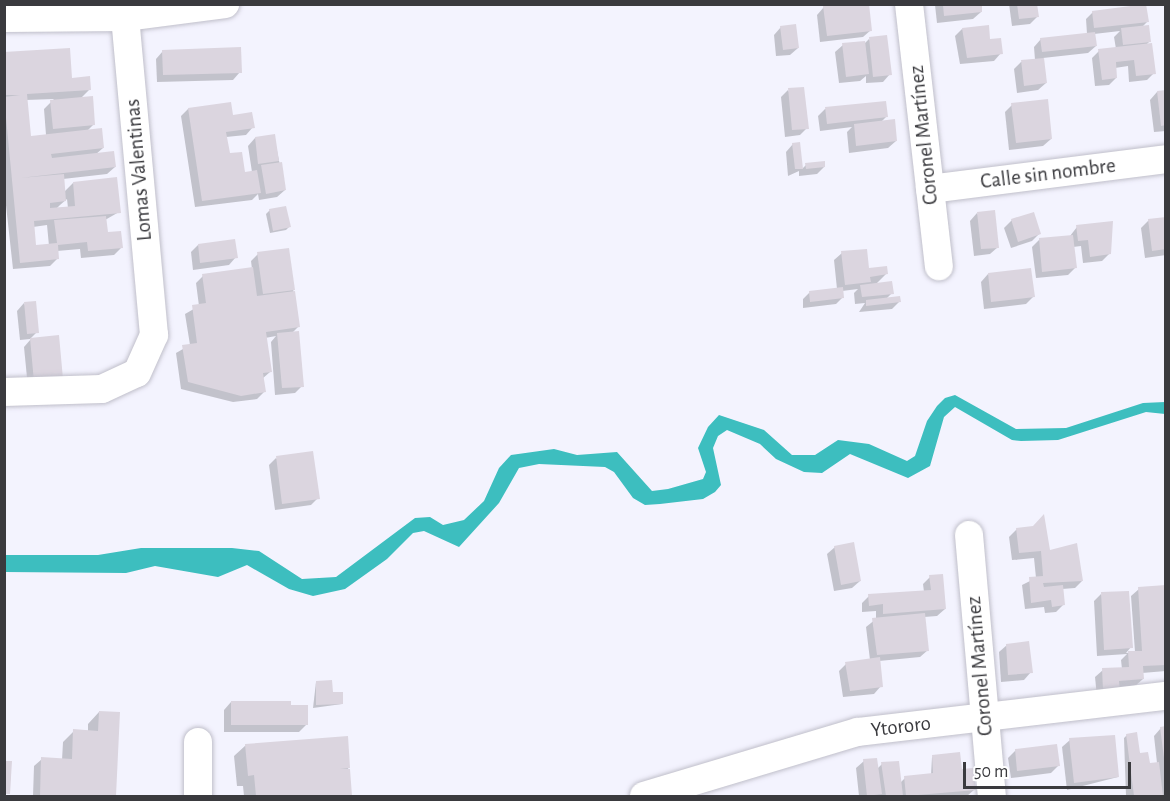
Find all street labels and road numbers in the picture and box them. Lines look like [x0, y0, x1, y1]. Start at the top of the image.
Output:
street label: Coronel Martínez [904, 64, 944, 206]
street label: Lomas Valentinas [120, 98, 158, 242]
street label: Calle sin nombre [979, 153, 1117, 195]
street label: Coronel Martínez [961, 595, 999, 737]
street label: Ytororo [870, 711, 932, 743]

